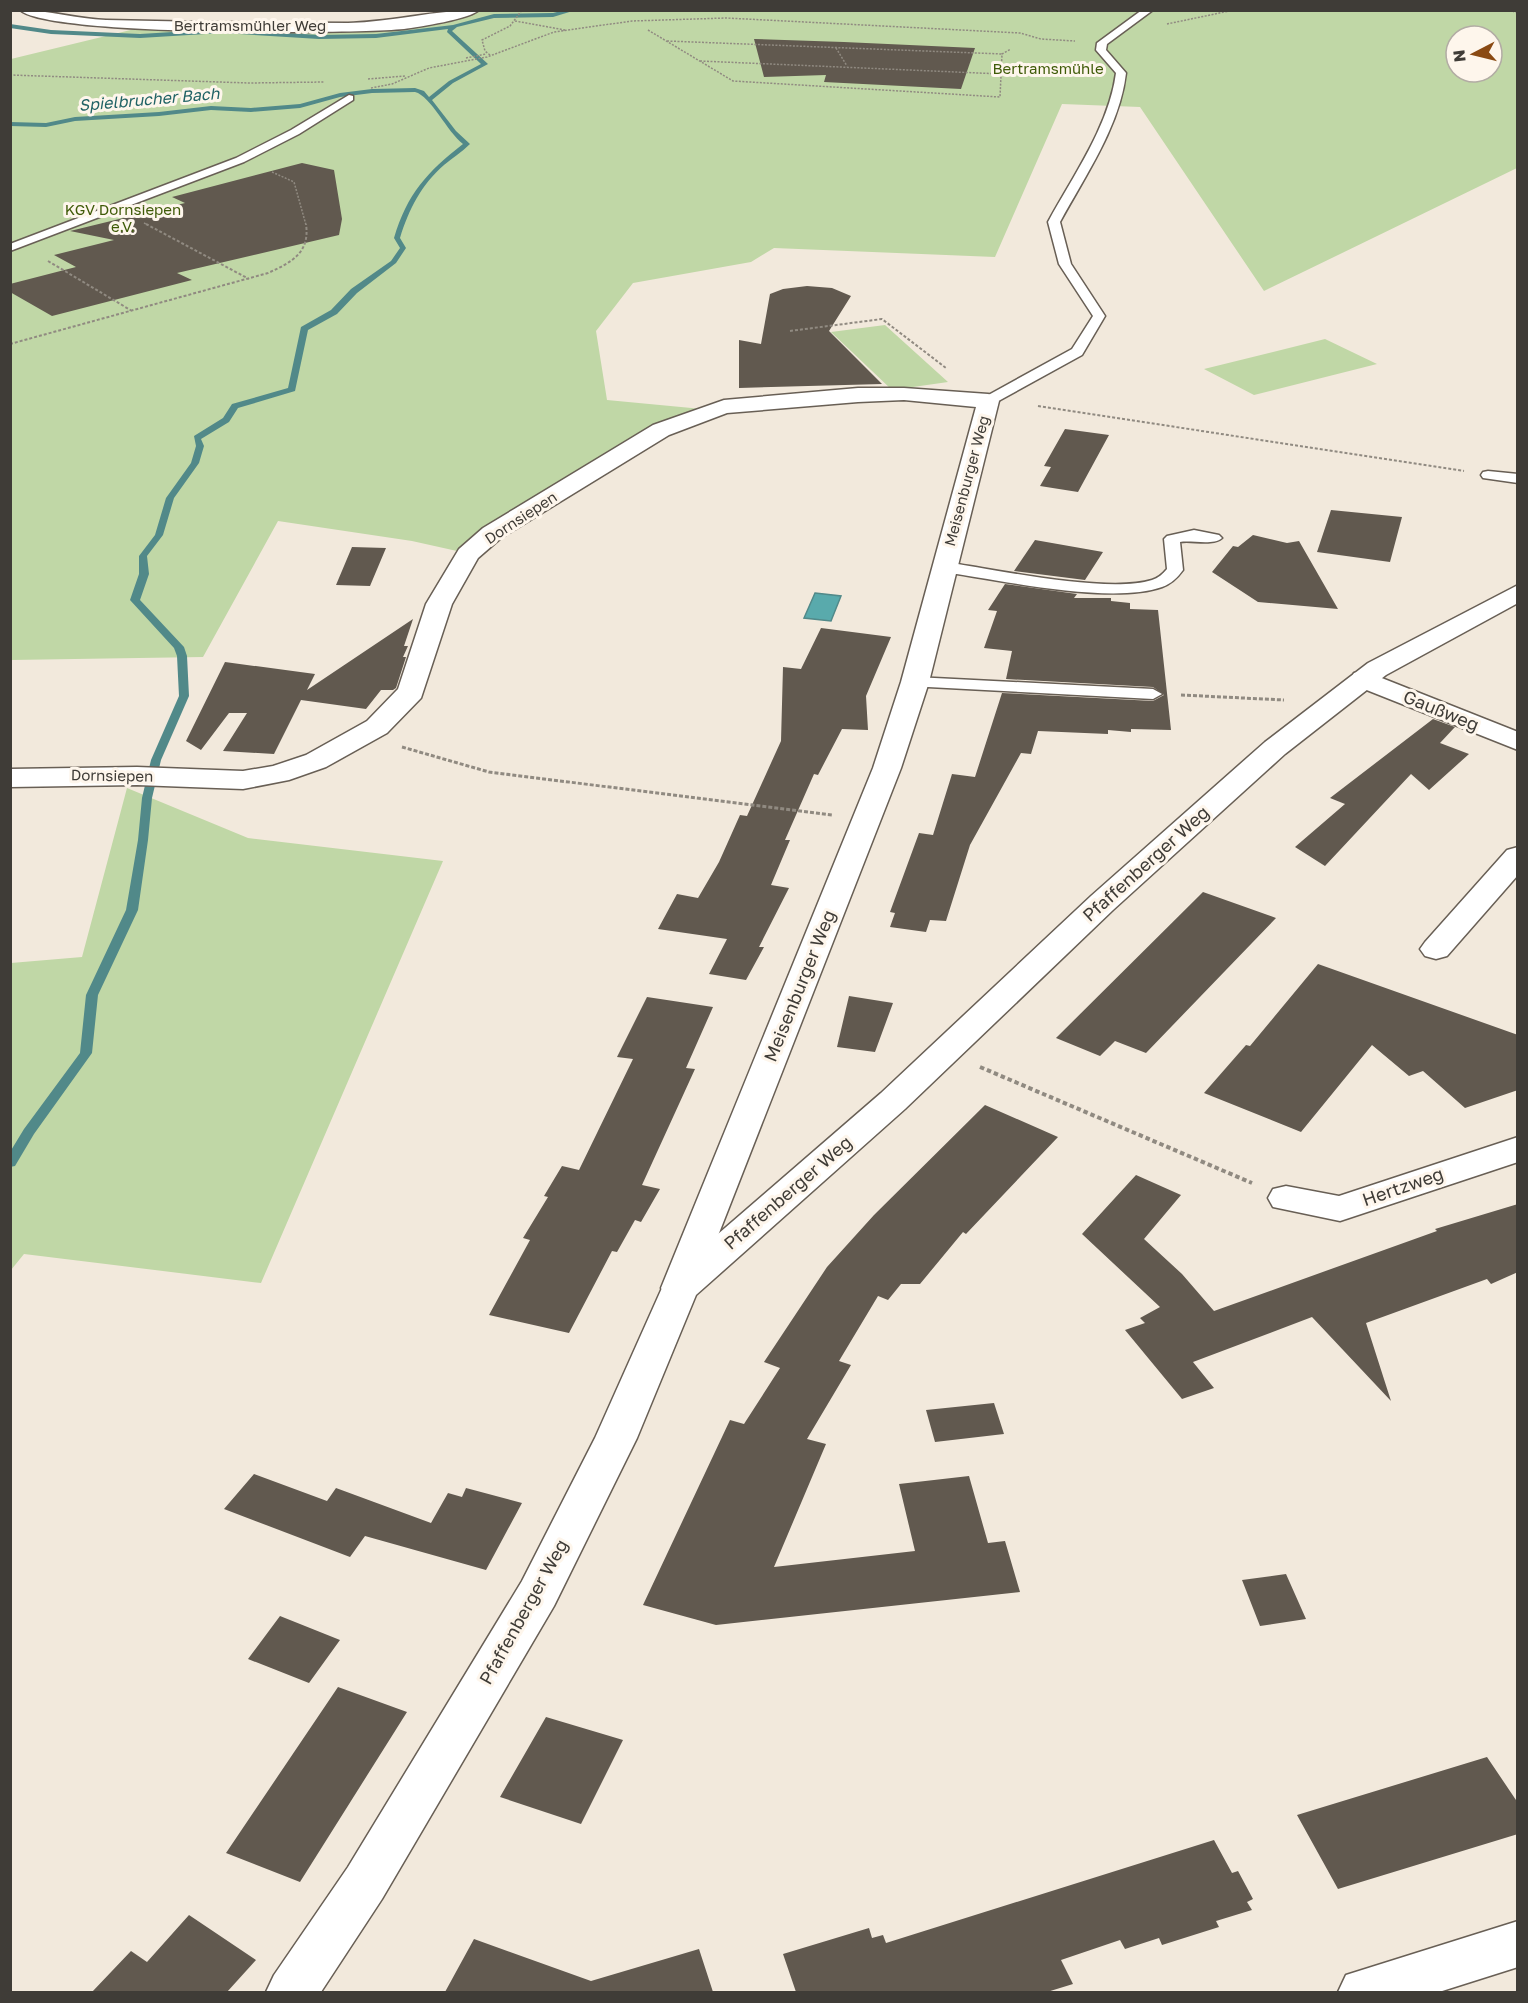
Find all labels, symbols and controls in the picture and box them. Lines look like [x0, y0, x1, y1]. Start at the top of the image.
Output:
street label: Bertramsmühler Weg [174, 16, 326, 34]
north arrow [1444, 24, 1504, 84]
text: N [1448, 49, 1470, 63]
park label: Bertramsmühle [992, 59, 1104, 77]
water label: Spielbrucher Bach [78, 83, 221, 115]
park label: KGV Dornsiepen e.V. [65, 200, 181, 235]
street label: Meisenburger Weg [940, 413, 992, 548]
street label: Dornsiepen [481, 487, 560, 547]
street label: Gaußweg [1400, 685, 1483, 735]
street label: Dornsiepen [71, 765, 153, 785]
street label: Pfaffenberger Weg [1078, 801, 1213, 926]
street label: Meisenburger Weg [759, 907, 840, 1065]
street label: Pfaffenberger Weg [719, 1131, 856, 1254]
street label: Hertzweg [1359, 1162, 1446, 1210]
street label: Pfaffenberger Weg [474, 1535, 572, 1688]

